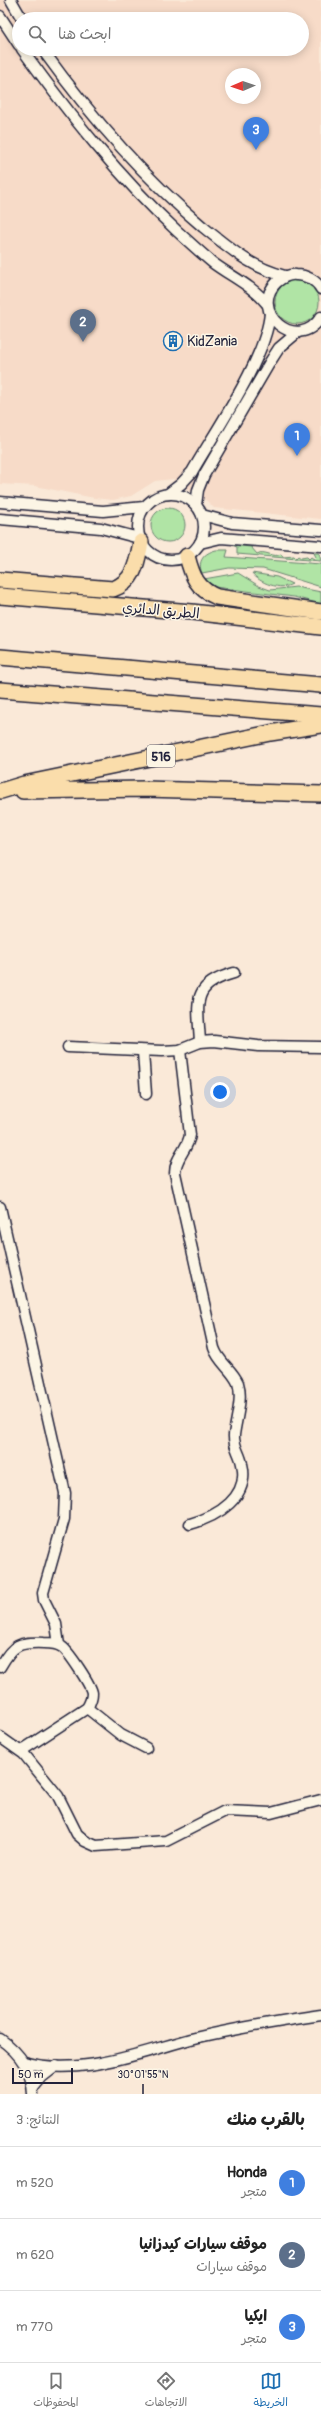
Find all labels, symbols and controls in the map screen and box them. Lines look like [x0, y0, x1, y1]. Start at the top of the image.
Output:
search box [12, 12, 309, 56]
icon: search [26, 23, 48, 45]
text: ابحث هنا [58, 25, 111, 44]
north arrow [225, 68, 261, 104]
pin: 3 [243, 117, 269, 150]
pin: 2 [70, 309, 96, 342]
building icon: KidZania [162, 330, 184, 352]
place label: KidZania [187, 333, 237, 350]
pin: 1 [284, 423, 310, 456]
street label: الطريق الدائري [121, 599, 200, 624]
road number: 516 [147, 745, 175, 767]
your location [210, 1082, 230, 1102]
scale bar [12, 2066, 73, 2085]
text: 50 m [18, 2068, 44, 2081]
text: 30°01'55"N [117, 2069, 169, 2081]
text: بالقرب منك [227, 2109, 305, 2130]
text: النتائج: 3 [16, 2112, 60, 2128]
text: Honda [227, 2163, 267, 2182]
text: 520 m [16, 2175, 54, 2191]
text: 1 [289, 2175, 295, 2191]
text: متجر [242, 2184, 267, 2200]
text: موقف سيارات كيدزانيا [139, 2235, 267, 2254]
text: 620 m [16, 2247, 54, 2263]
text: 2 [288, 2247, 296, 2263]
text: موقف سيارات [196, 2259, 267, 2275]
text: ايكيا [244, 2307, 267, 2326]
text: 770 m [16, 2319, 53, 2335]
text: 3 [288, 2319, 296, 2335]
text: متجر [242, 2331, 267, 2347]
tab: المحفوظات [33, 2370, 78, 2412]
tab: الاتجاهات [145, 2370, 187, 2412]
tab: الخريطة [254, 2370, 288, 2412]

